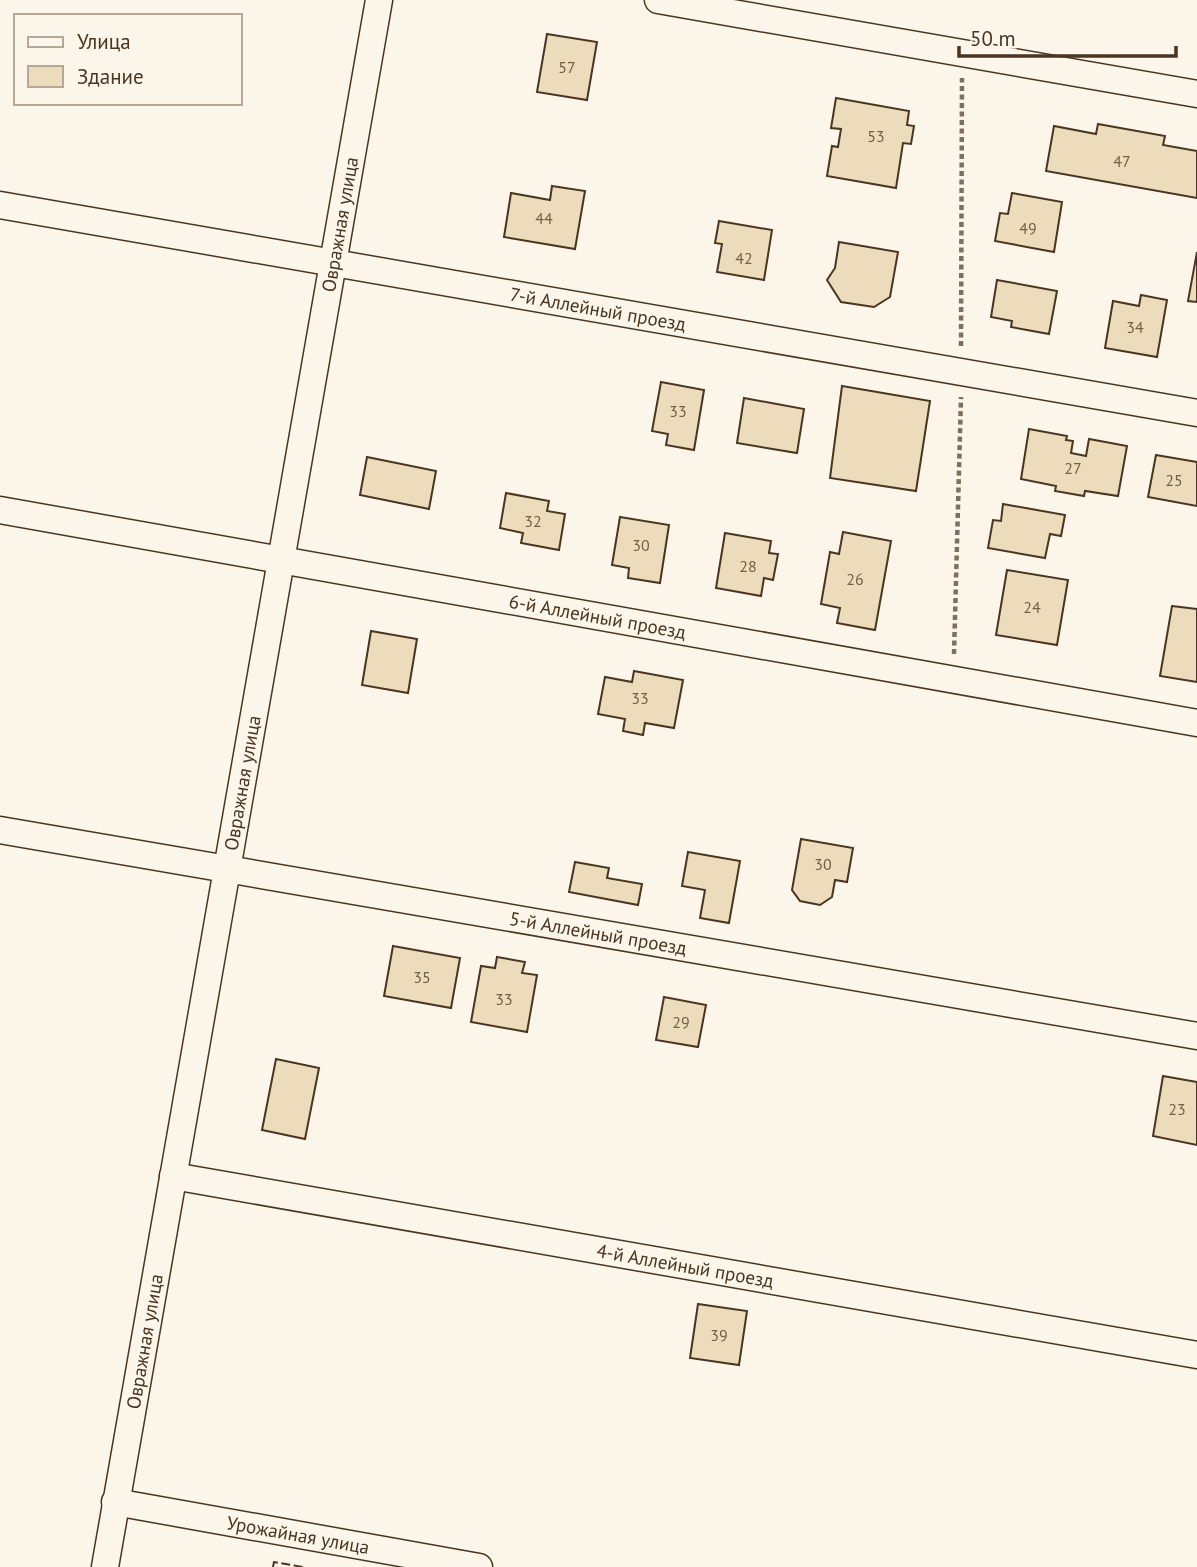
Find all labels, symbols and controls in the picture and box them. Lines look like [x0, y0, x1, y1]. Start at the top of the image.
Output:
legend [14, 14, 242, 105]
scale bar [959, 14, 1176, 58]
text: 50 m [970, 25, 1016, 52]
text: Улица [77, 28, 131, 55]
house number: 57 [558, 57, 576, 77]
text: Здание [77, 63, 144, 90]
house number: 53 [867, 126, 885, 146]
house number: 47 [1113, 151, 1131, 171]
street label: Овражная улица [316, 155, 363, 294]
house number: 44 [535, 208, 553, 228]
house number: 49 [1019, 218, 1037, 238]
house number: 42 [735, 248, 753, 268]
street label: 7-й Аллейный проезд [508, 282, 688, 336]
house number: 34 [1126, 317, 1144, 337]
house number: 33 [669, 401, 687, 421]
house number: 27 [1064, 458, 1082, 478]
house number: 25 [1165, 470, 1183, 490]
house number: 32 [524, 511, 542, 531]
house number: 30 [632, 535, 650, 555]
house number: 28 [739, 556, 757, 576]
house number: 26 [846, 569, 864, 589]
street label: 6-й Аллейный проезд [507, 589, 688, 644]
house number: 24 [1023, 597, 1041, 617]
house number: 33 [631, 688, 649, 708]
street label: Овражная улица [218, 713, 266, 852]
house number: 30 [814, 854, 832, 874]
street label: 5-й Аллейный проезд [508, 906, 689, 960]
house number: 35 [413, 967, 431, 987]
house number: 33 [495, 989, 513, 1009]
house number: 29 [672, 1012, 690, 1032]
house number: 23 [1168, 1099, 1186, 1119]
street label: 4-й Аллейный проезд [595, 1238, 776, 1293]
street label: Овражная улица [121, 1272, 168, 1411]
house number: 39 [710, 1325, 728, 1345]
street label: Урожайная улица [225, 1510, 371, 1559]

